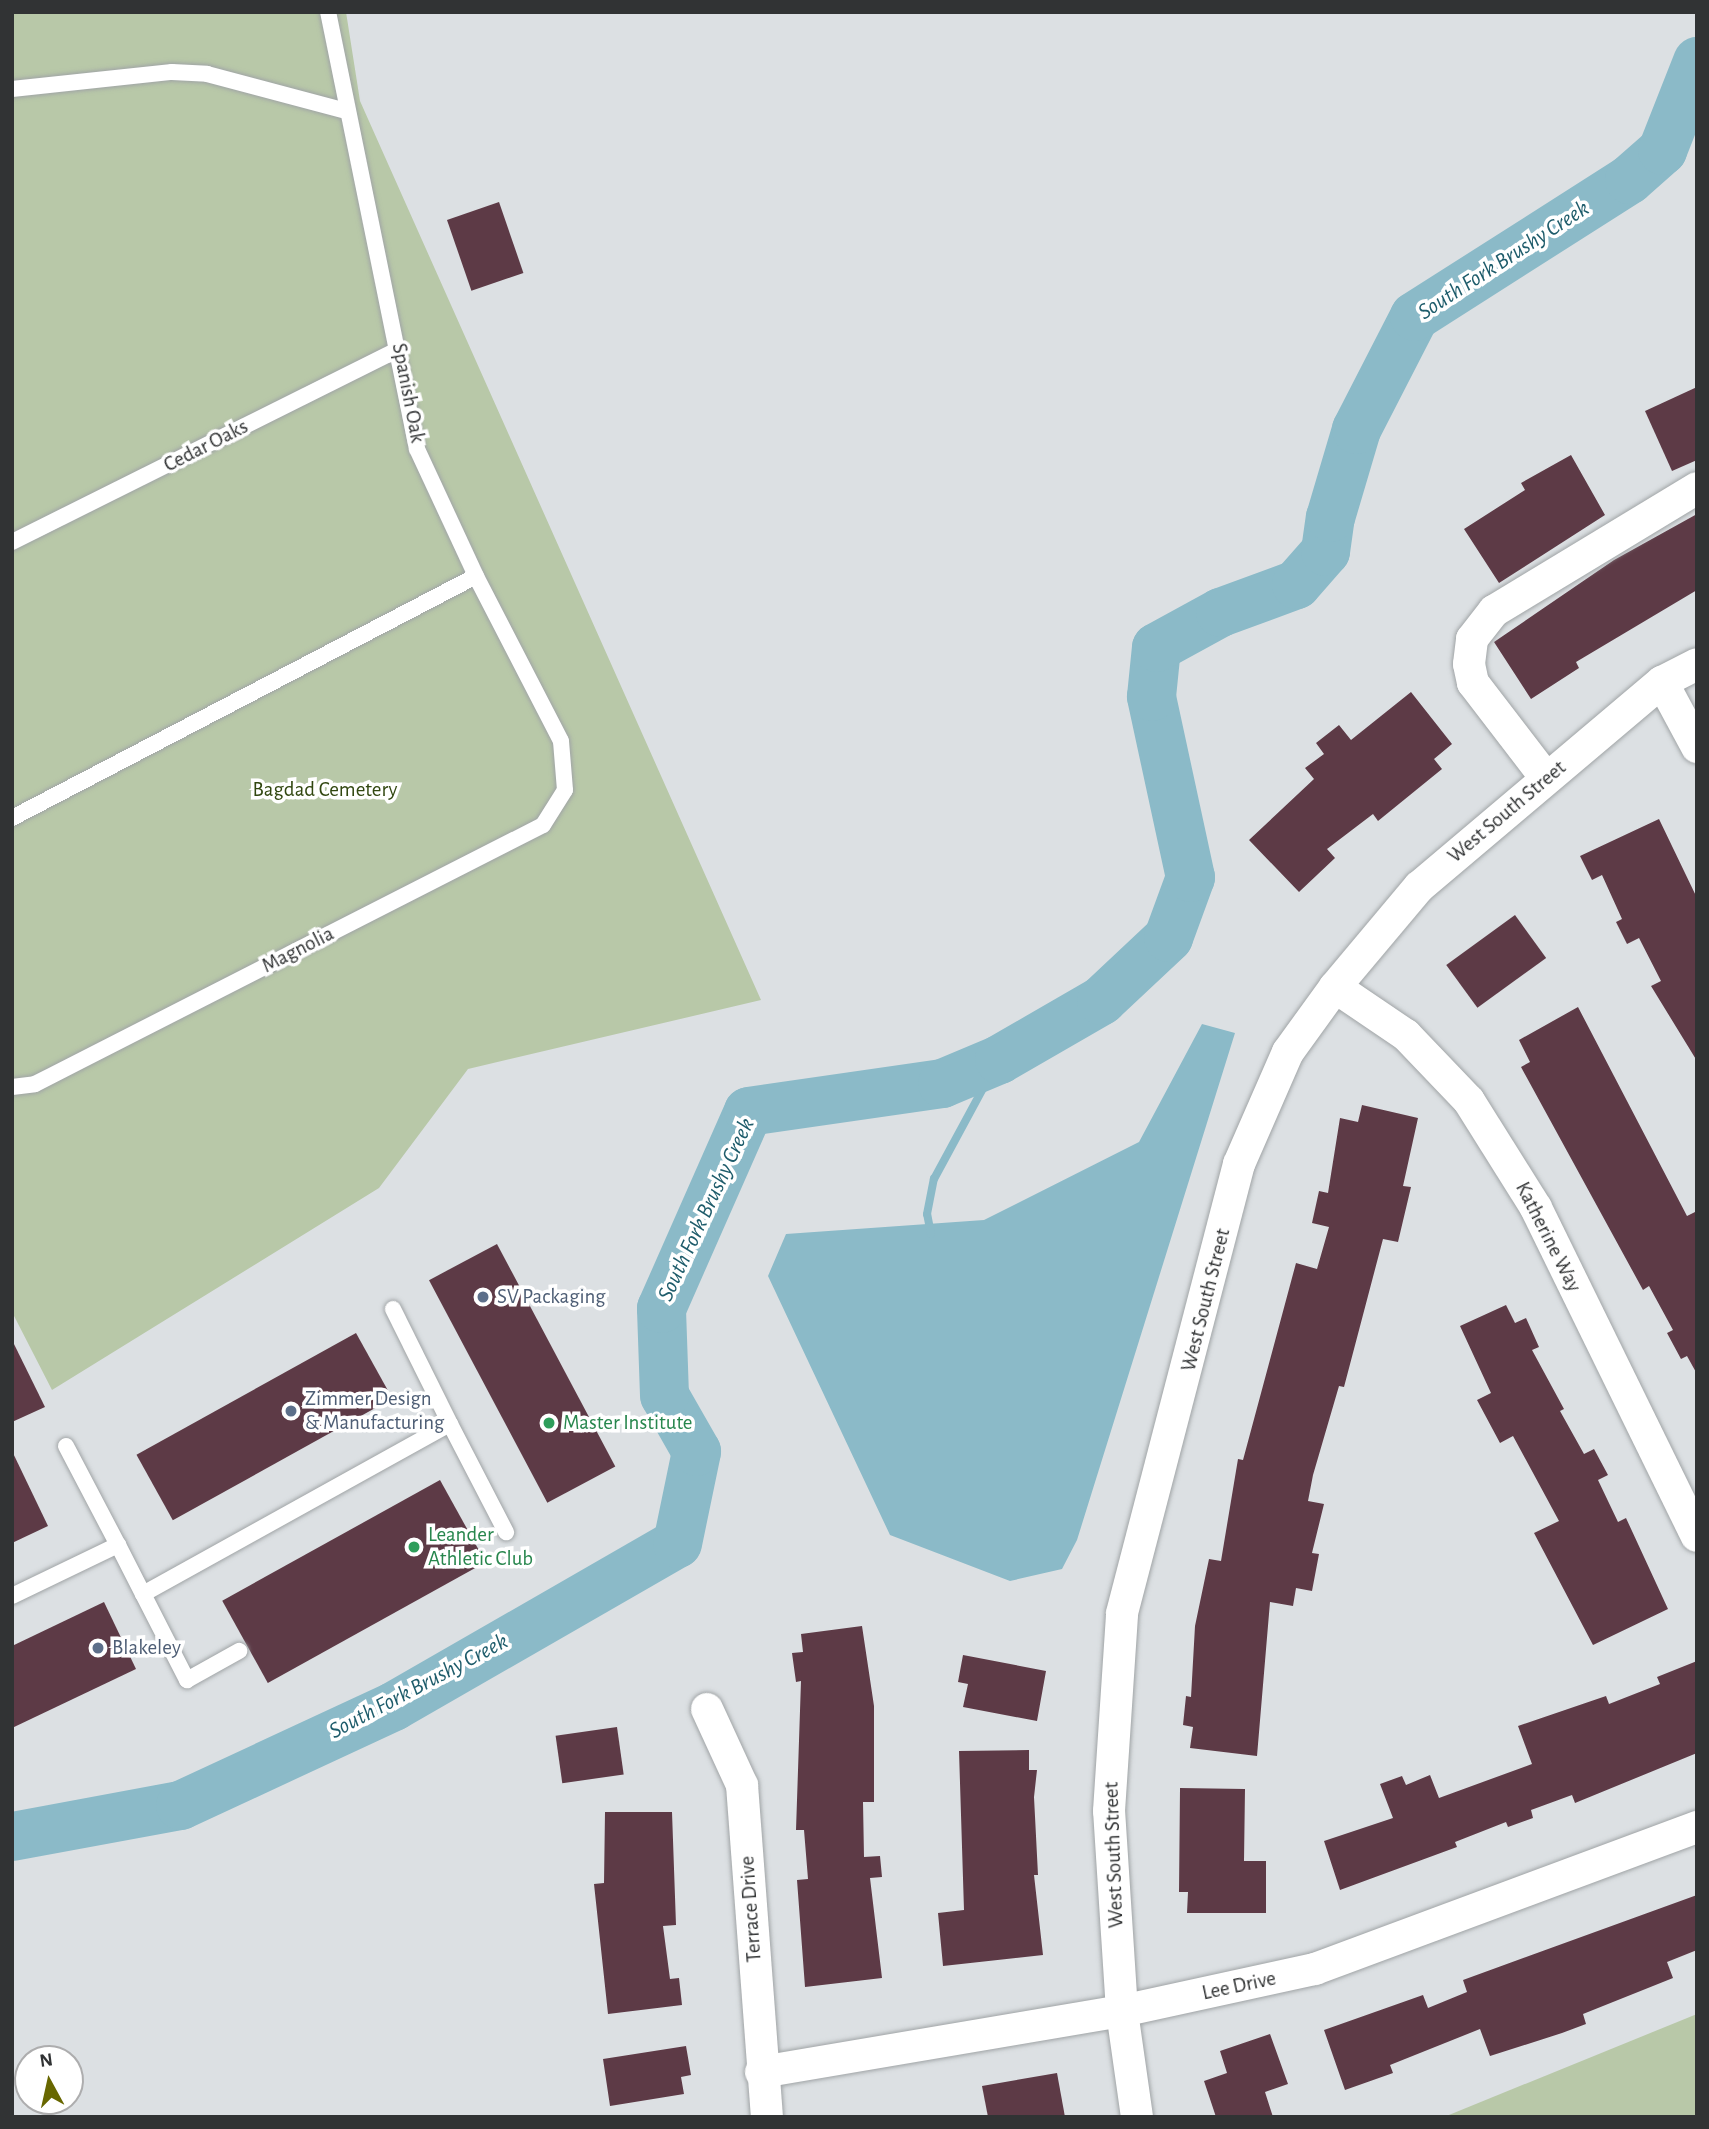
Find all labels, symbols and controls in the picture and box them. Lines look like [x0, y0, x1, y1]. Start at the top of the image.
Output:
water label: South Fork Brushy Creek [1413, 195, 1595, 327]
street label: Spanish Oak [386, 341, 430, 445]
street label: Cedar Oaks [160, 414, 252, 478]
street label: West South Street [1443, 755, 1571, 869]
park label: Bagdad Cemetery [253, 777, 397, 803]
street label: Magnolia [258, 921, 338, 979]
water label: South Fork Brushy Creek [653, 1114, 761, 1306]
street label: Katherine Way [1510, 1178, 1586, 1296]
street label: West South Street [1176, 1226, 1236, 1374]
place label: SV Packaging [497, 1284, 606, 1310]
marker: SV Packaging [475, 1289, 491, 1305]
place label: Zimmer Design & Manufacturing [305, 1386, 444, 1436]
marker: Zimmer Design & Manufacturing [283, 1403, 299, 1419]
place label: Master Institute [563, 1410, 692, 1436]
marker: Master Institute [541, 1415, 557, 1431]
place label: Leander Athletic Club [428, 1522, 533, 1572]
marker: Leander Athletic Club [406, 1539, 422, 1555]
water label: South Fork Brushy Creek [325, 1628, 513, 1746]
place label: Blakeley [112, 1635, 181, 1661]
marker: Blakeley [90, 1640, 106, 1656]
street label: West South Street [1099, 1781, 1129, 1929]
street label: Terrace Drive [735, 1855, 767, 1963]
street label: Lee Drive [1200, 1966, 1278, 2006]
north arrow [14, 2045, 84, 2115]
text: N [38, 2050, 54, 2071]

